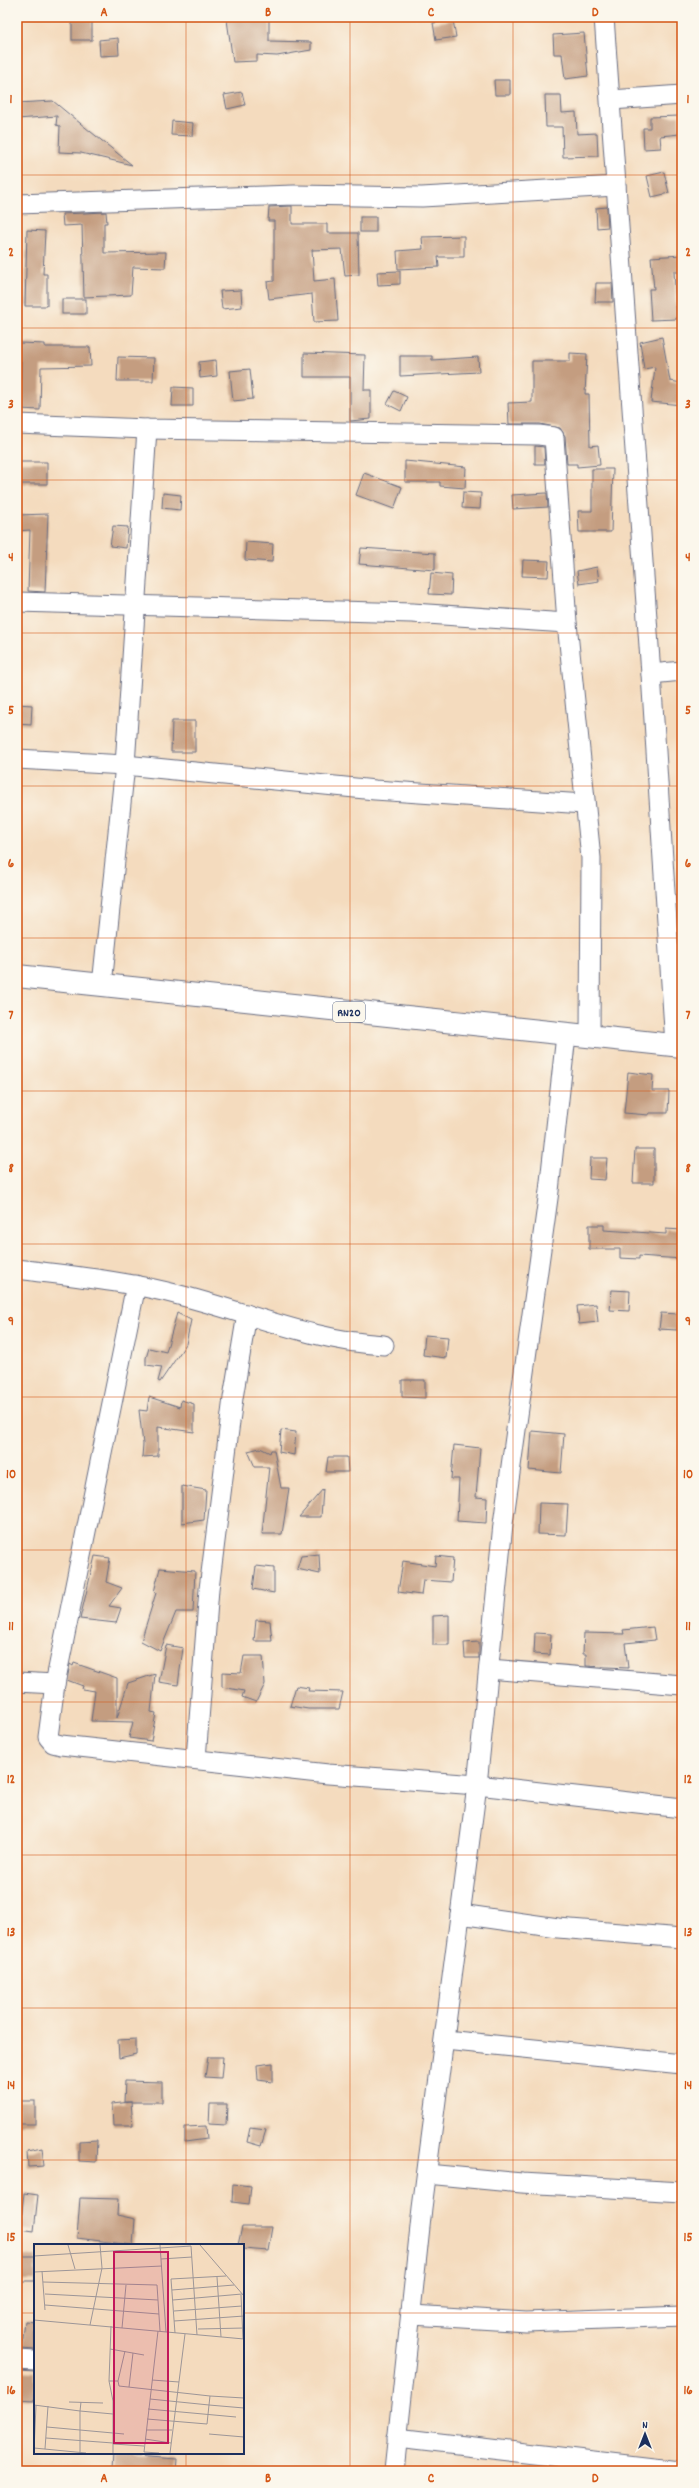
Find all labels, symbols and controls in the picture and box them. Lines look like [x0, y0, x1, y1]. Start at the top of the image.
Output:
text: A [100, 4, 108, 23]
text: B [265, 4, 271, 23]
text: C [428, 4, 435, 23]
text: D [592, 4, 599, 23]
text: 1 [10, 91, 13, 110]
text: 1 [687, 91, 690, 110]
text: 2 [8, 244, 14, 263]
text: 2 [685, 244, 691, 263]
text: 3 [8, 396, 14, 415]
text: 3 [685, 396, 691, 415]
text: 4 [8, 549, 14, 568]
text: 4 [685, 549, 691, 568]
text: 5 [8, 702, 14, 721]
text: 5 [685, 702, 691, 721]
text: 6 [8, 855, 15, 874]
text: 6 [685, 855, 692, 874]
road number: RN20 [333, 1002, 365, 1022]
text: 7 [9, 1007, 14, 1026]
text: 7 [686, 1007, 691, 1026]
text: 8 [8, 1160, 14, 1179]
text: 8 [685, 1160, 691, 1179]
text: 9 [8, 1313, 14, 1332]
text: 9 [685, 1313, 691, 1332]
text: 10 [6, 1466, 16, 1485]
text: 10 [683, 1466, 693, 1485]
text: 11 [8, 1618, 14, 1637]
text: 11 [685, 1618, 691, 1637]
text: 12 [7, 1771, 16, 1790]
text: 12 [684, 1771, 693, 1790]
text: 13 [7, 1924, 16, 1943]
text: 13 [684, 1924, 693, 1943]
text: 14 [7, 2077, 15, 2096]
text: 14 [684, 2077, 692, 2096]
text: 15 [7, 2229, 15, 2248]
text: 15 [684, 2229, 692, 2248]
inset map [34, 2244, 244, 2454]
text: 16 [6, 2382, 16, 2401]
text: 16 [683, 2382, 693, 2401]
north arrow [625, 2414, 665, 2454]
text: N [642, 2418, 648, 2434]
text: A [100, 2470, 108, 2488]
text: B [265, 2470, 271, 2488]
text: C [428, 2470, 435, 2488]
text: D [592, 2470, 599, 2488]

